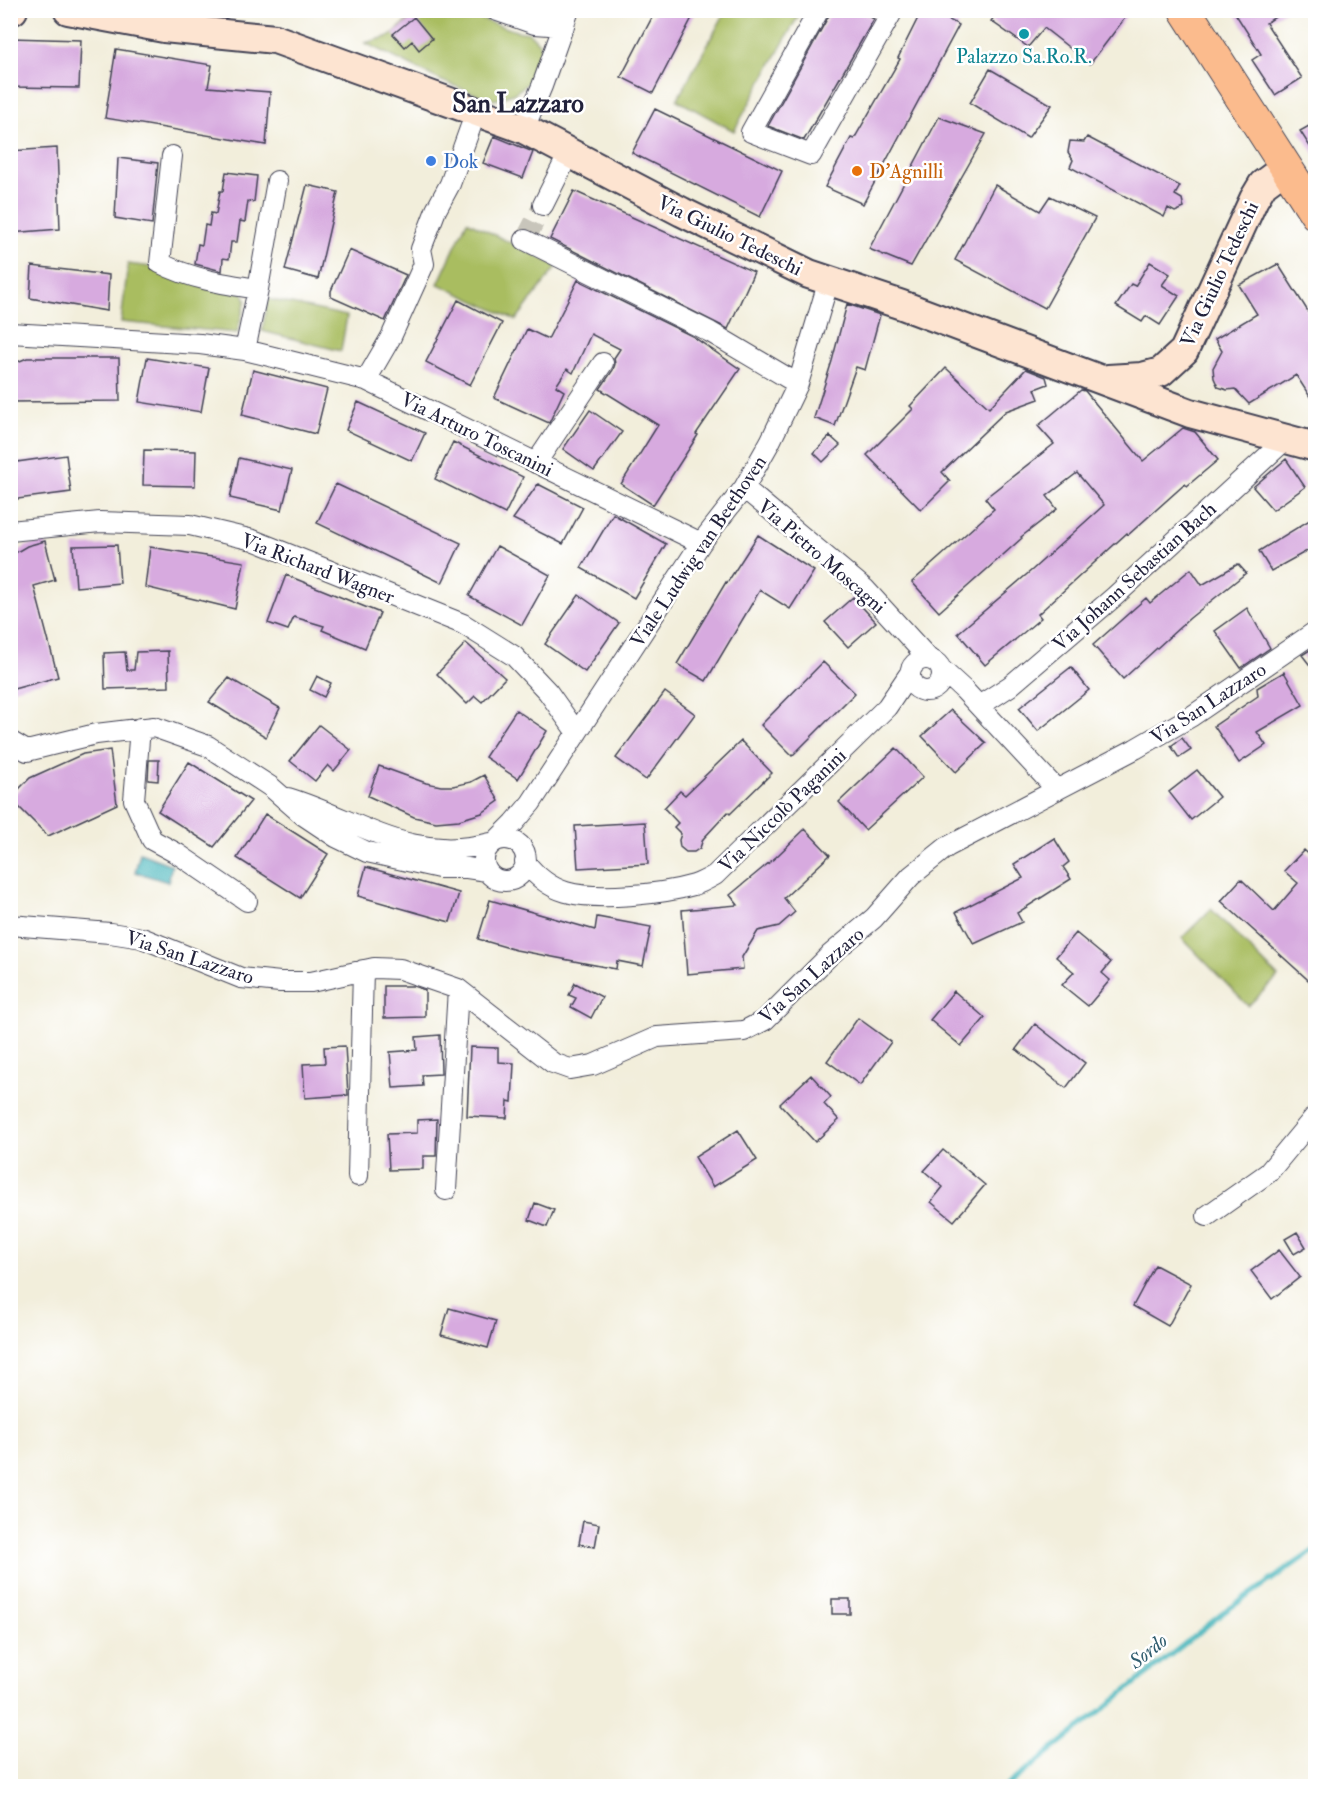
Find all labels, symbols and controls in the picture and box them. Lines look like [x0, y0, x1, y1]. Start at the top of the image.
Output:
marker: Palazzo Sa.Ro.R. [1017, 27, 1031, 41]
place label: Palazzo Sa.Ro.R. [956, 44, 1092, 69]
district label: San Lazzaro [452, 88, 584, 120]
place label: Dok [443, 149, 479, 174]
marker: Dok [424, 154, 438, 168]
place label: D'Agnilli [869, 159, 943, 184]
marker: D'Agnilli [850, 164, 864, 178]
street label: Via Giulio Tedeschi [653, 190, 806, 281]
street label: Via Giulio Tedeschi [1175, 197, 1264, 351]
street label: Via Arturo Toscanini [397, 387, 557, 482]
street label: Viale Ludwig van Beethoven [625, 451, 772, 652]
street label: Via Pietro Moscagni [752, 494, 891, 619]
street label: Via Johann Sebastian Bach [1047, 496, 1222, 656]
street label: Via Richard Wagner [238, 528, 399, 609]
street label: Via San Lazzaro [1146, 657, 1271, 750]
street label: Via Niccolò Paganini [713, 743, 851, 878]
street label: Via San Lazzaro [754, 922, 869, 1029]
street label: Via San Lazzaro [123, 925, 257, 990]
water label: Sordo [1123, 1628, 1173, 1676]

